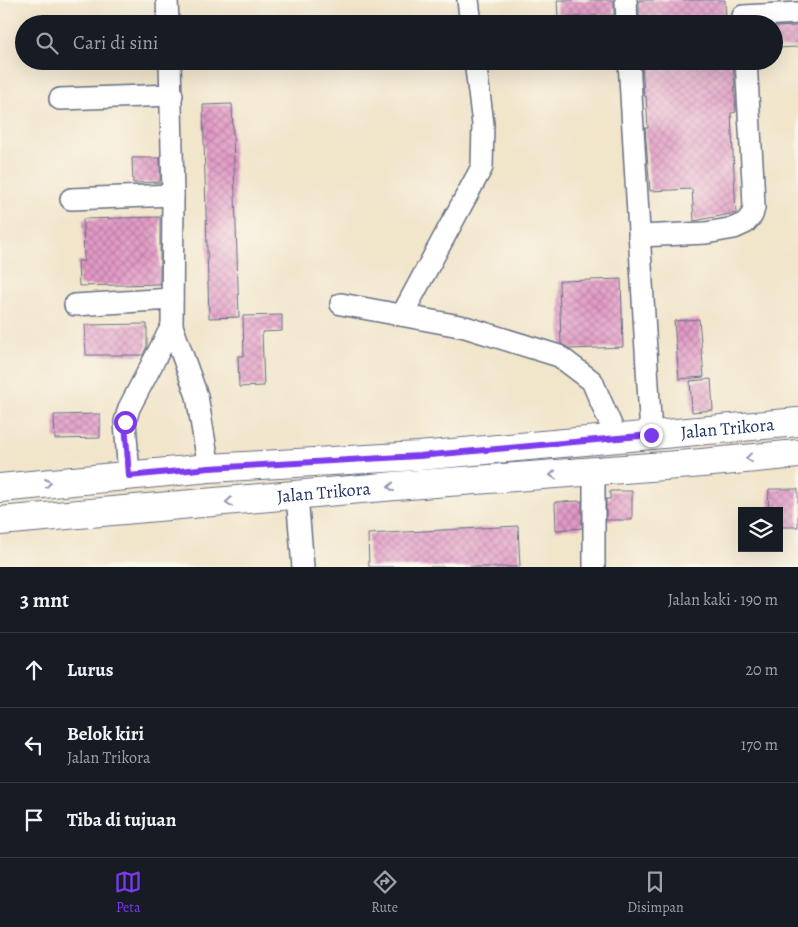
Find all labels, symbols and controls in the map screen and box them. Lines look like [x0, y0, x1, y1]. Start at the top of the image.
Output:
search box [15, 15, 783, 70]
icon: search [33, 29, 61, 57]
text: Cari di sini [73, 30, 158, 56]
route start [114, 411, 137, 434]
street label: Jalan Trikora [680, 412, 776, 444]
route end [640, 424, 663, 447]
one-way arrow [745, 452, 753, 463]
one-way arrow [548, 470, 556, 481]
street label: Jalan Trikora [276, 476, 372, 508]
one-way arrow [45, 478, 53, 489]
one-way arrow [386, 481, 394, 492]
one-way arrow [225, 496, 233, 507]
map controls [738, 507, 783, 552]
button: layers [738, 507, 783, 552]
text: 3 mnt [20, 586, 69, 614]
text: Jalan kaki · 190 m [668, 589, 778, 611]
icon: ahead [20, 656, 48, 684]
text: Lurus [67, 657, 113, 683]
text: 20 m [745, 659, 778, 681]
text: Belok kiri [67, 721, 144, 747]
icon: left [20, 731, 48, 759]
text: 170 m [741, 734, 778, 756]
text: Jalan Trikora [67, 747, 150, 769]
icon: arrive [20, 806, 48, 834]
text: Tiba di tujuan [67, 807, 176, 833]
tab: Peta [114, 868, 142, 917]
tab: Rute [371, 868, 399, 917]
tab: Disimpan [627, 868, 684, 917]

